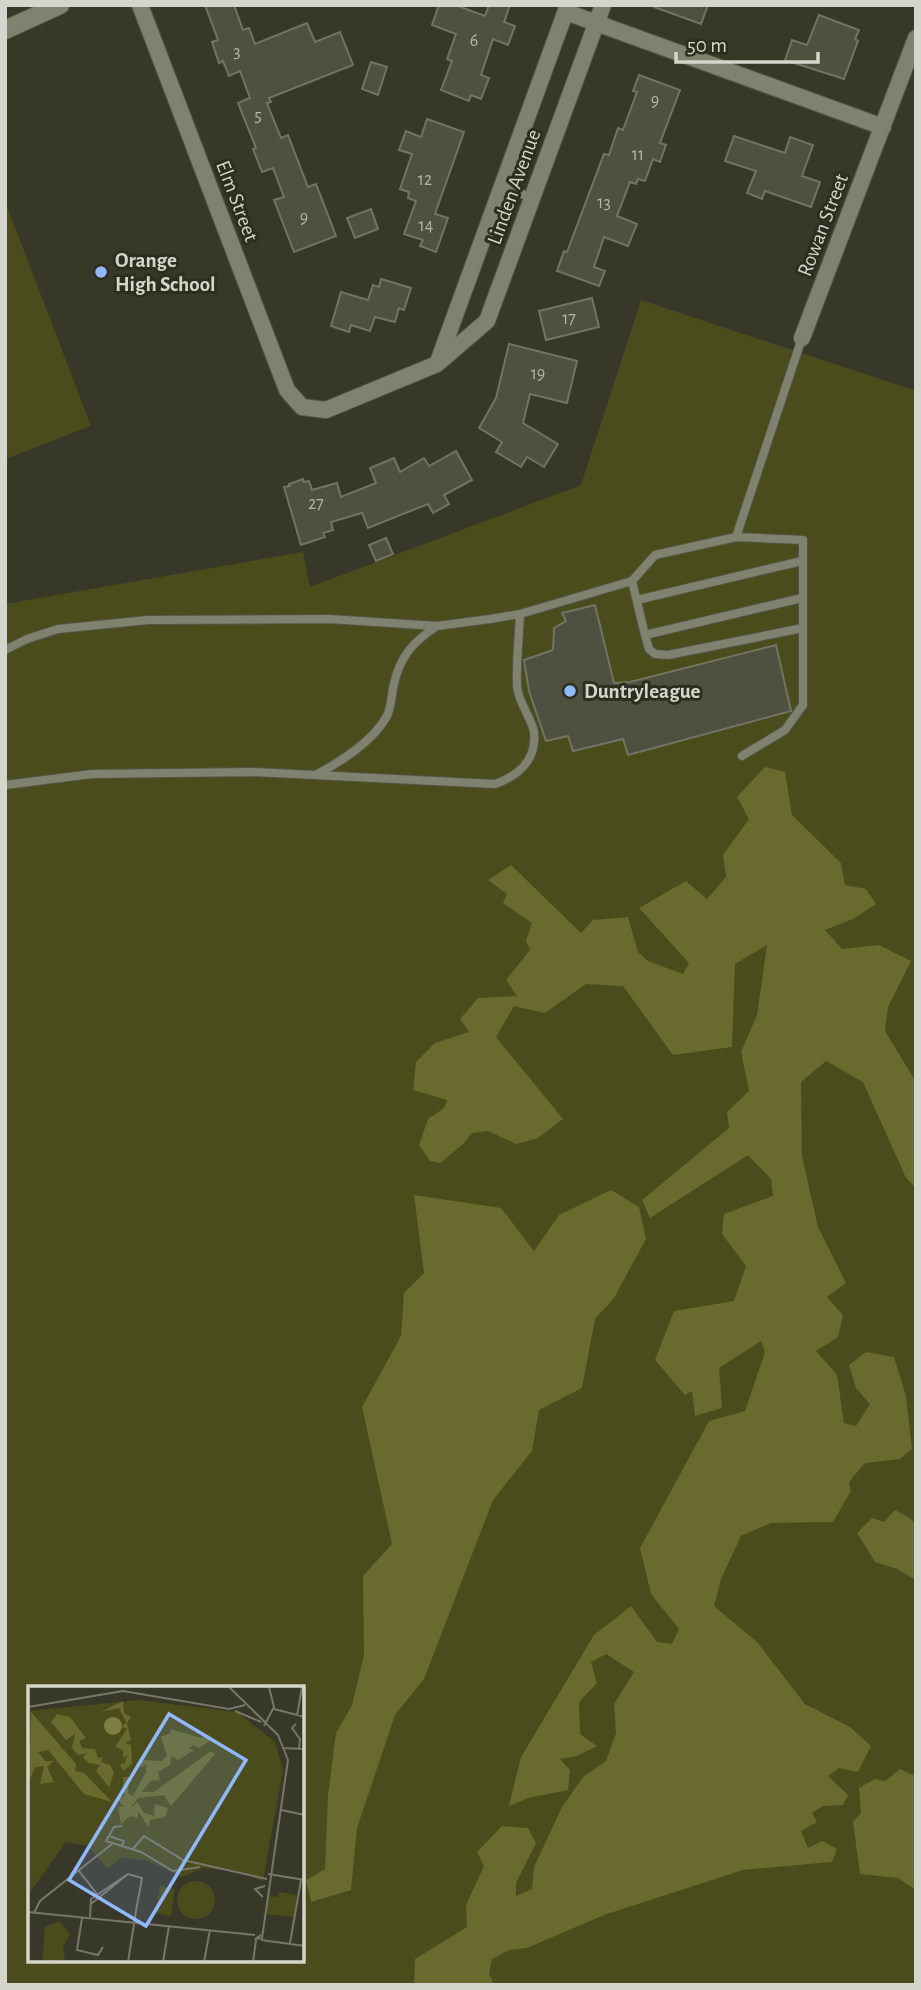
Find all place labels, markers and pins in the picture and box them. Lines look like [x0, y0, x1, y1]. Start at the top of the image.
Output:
place label: Orange High School [115, 250, 216, 295]
marker: Orange High School [93, 264, 109, 280]
place label: Duntryleague [584, 681, 701, 702]
marker: Duntryleague [562, 683, 578, 699]

